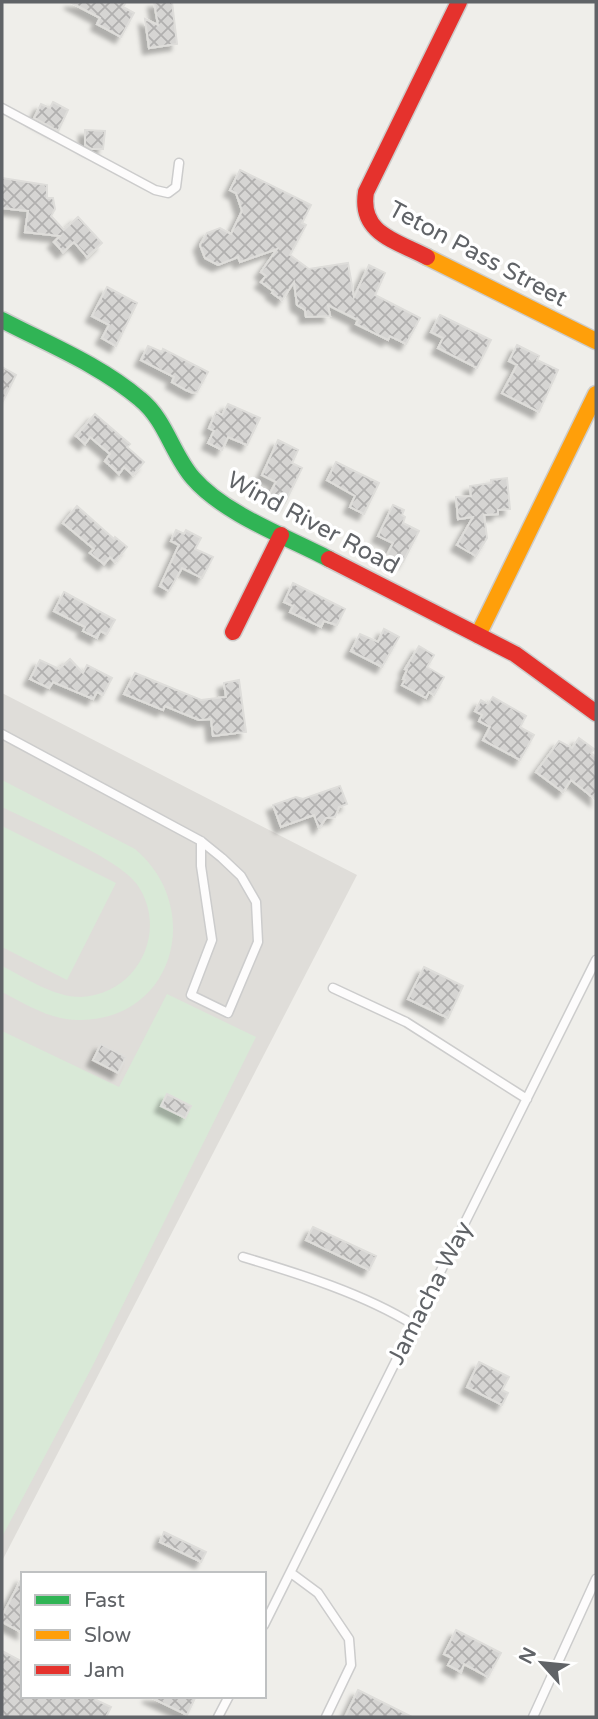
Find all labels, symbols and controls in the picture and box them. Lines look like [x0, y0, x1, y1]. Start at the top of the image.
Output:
street label: Teton Pass Street [384, 195, 572, 313]
street label: Wind River Road [222, 465, 404, 581]
street label: Jamacha Way [381, 1216, 479, 1369]
legend [21, 1572, 266, 1698]
text: Fast [84, 1588, 125, 1613]
text: Slow [84, 1623, 132, 1648]
north arrow [507, 1628, 577, 1698]
text: N [514, 1644, 541, 1668]
text: Jam [84, 1658, 125, 1683]

